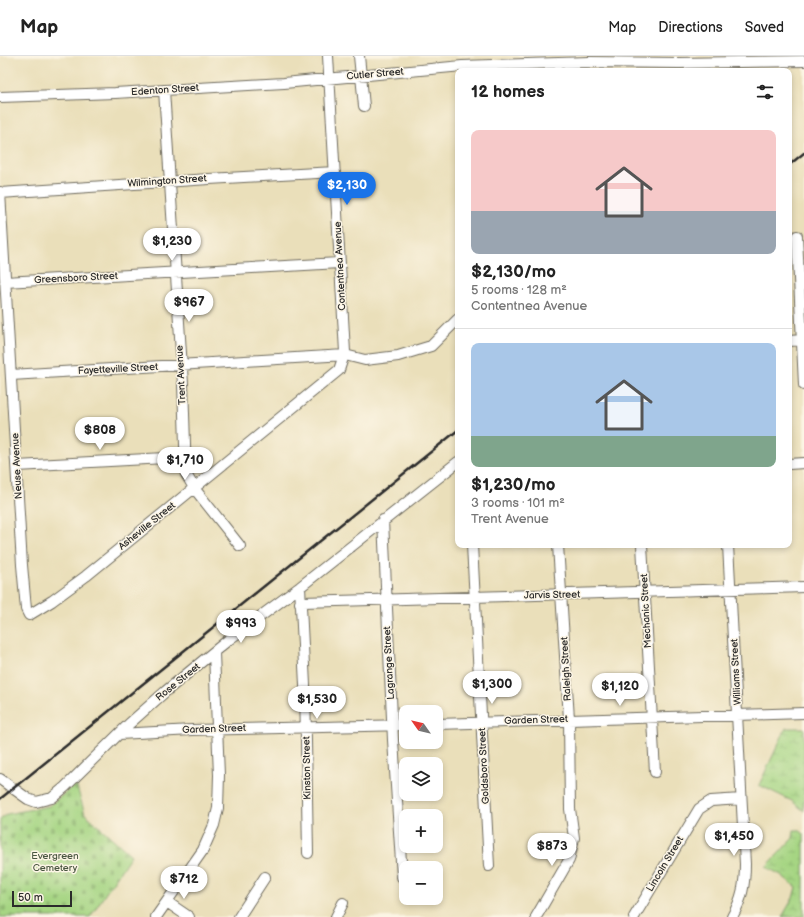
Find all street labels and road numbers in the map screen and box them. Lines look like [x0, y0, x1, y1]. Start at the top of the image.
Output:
street label: Cutler Street [346, 66, 404, 82]
street label: Edenton Street [131, 82, 199, 98]
street label: Wilmington Street [127, 172, 207, 190]
street label: Contentnea Avenue [332, 221, 348, 311]
street label: Greensboro Street [34, 270, 118, 286]
street label: Trent Avenue [173, 345, 189, 405]
street label: Fayetteville Street [78, 361, 158, 377]
street label: Neuse Avenue [9, 433, 25, 499]
street label: Asheville Street [116, 499, 178, 553]
street label: Mechanic Street [638, 574, 654, 648]
street label: Jarvis Street [524, 589, 580, 601]
street label: Lagrange Street [381, 626, 397, 700]
street label: Raleigh Street [558, 636, 574, 702]
street label: Williams Street [728, 638, 744, 706]
street label: Rose Street [153, 660, 203, 704]
street label: Garden Street [504, 713, 568, 727]
street label: Garden Street [182, 722, 246, 736]
street label: Goldsboro Street [476, 728, 492, 804]
street label: Kinston Street [300, 736, 314, 800]
street label: Lincoln Street [644, 834, 686, 894]

